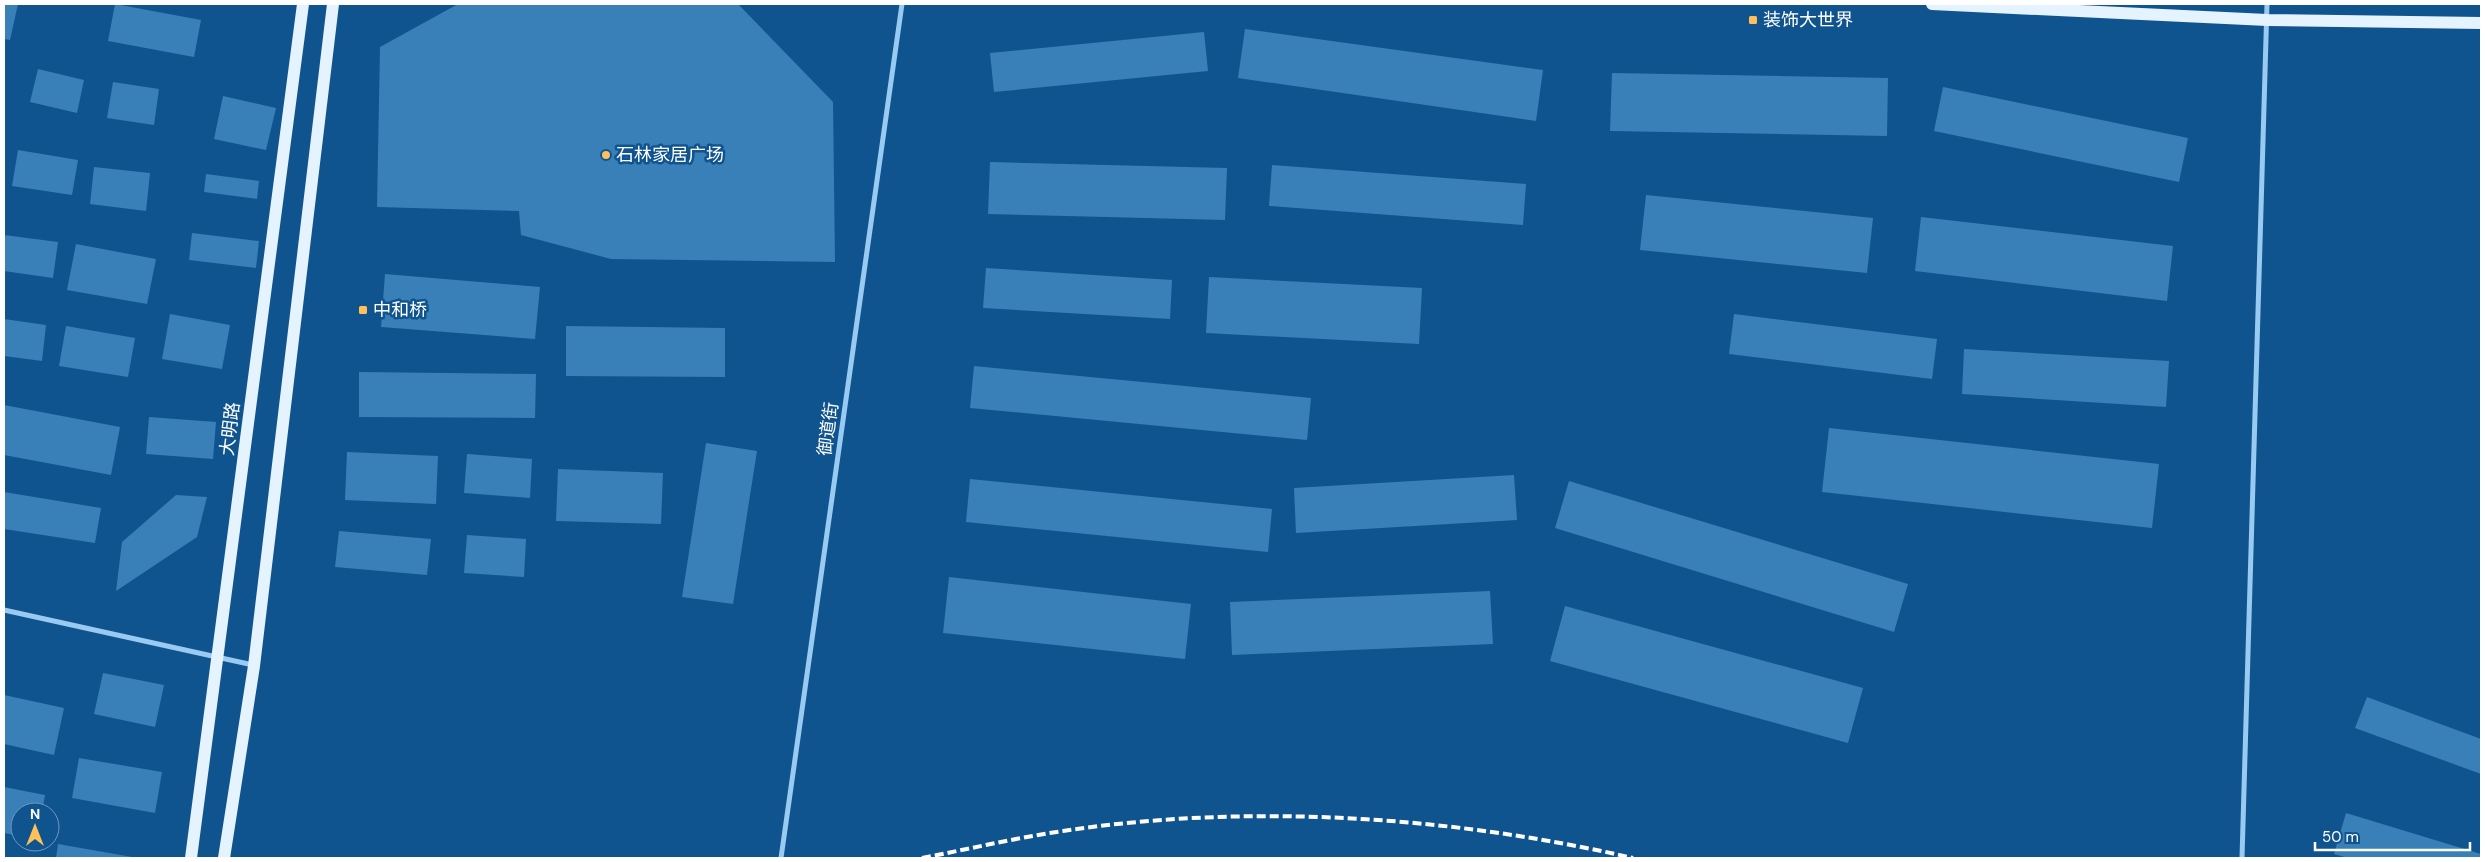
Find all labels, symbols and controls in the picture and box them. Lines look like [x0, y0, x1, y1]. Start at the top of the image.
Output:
place label: 装饰大世界 [1763, 8, 1853, 32]
marker: 装饰大世界 [1747, 14, 1759, 26]
place label: 石林家居广场 [616, 143, 724, 167]
marker: 石林家居广场 [600, 149, 612, 161]
place label: 中和桥 [373, 298, 427, 322]
marker: 中和桥 [357, 304, 369, 316]
street label: 大明路 [215, 401, 245, 457]
street label: 御道街 [812, 401, 844, 457]
north arrow [10, 802, 60, 852]
text: N [30, 805, 40, 823]
scale bar [2315, 820, 2470, 852]
text: 50 m [2322, 827, 2359, 847]

